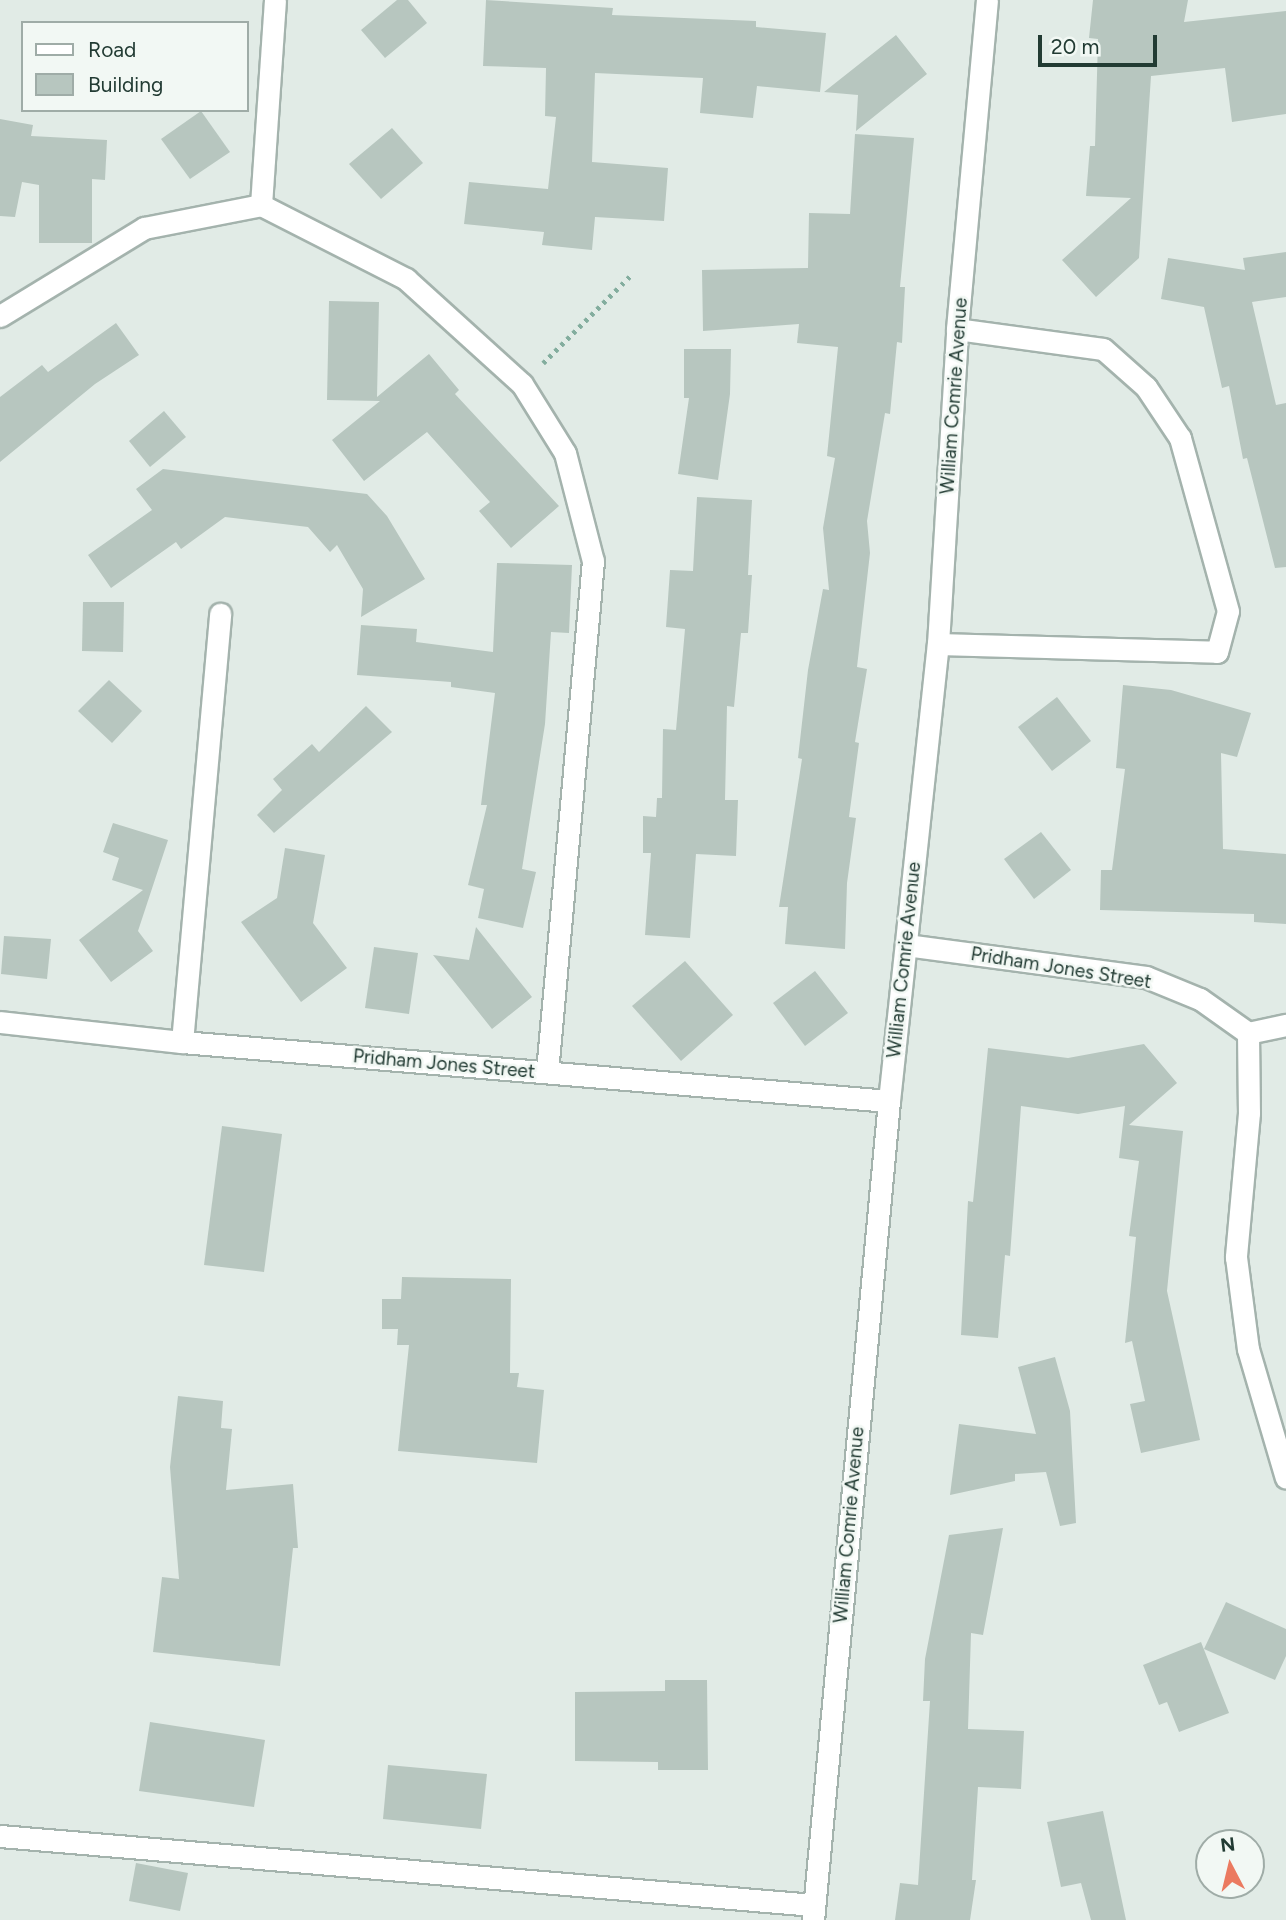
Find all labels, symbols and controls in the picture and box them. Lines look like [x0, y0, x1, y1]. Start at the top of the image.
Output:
legend [21, 21, 248, 112]
scale bar [1041, 21, 1160, 65]
text: 20 m [1051, 34, 1099, 59]
text: Road [88, 37, 136, 62]
text: Building [88, 72, 163, 97]
street label: William Comrie Avenue [936, 297, 972, 495]
street label: William Comrie Avenue [882, 861, 926, 1059]
street label: Pridham Jones Street [969, 942, 1153, 994]
street label: Pridham Jones Street [352, 1045, 536, 1083]
street label: William Comrie Avenue [829, 1426, 869, 1624]
north arrow [1195, 1829, 1265, 1899]
text: N [1219, 1832, 1236, 1857]

